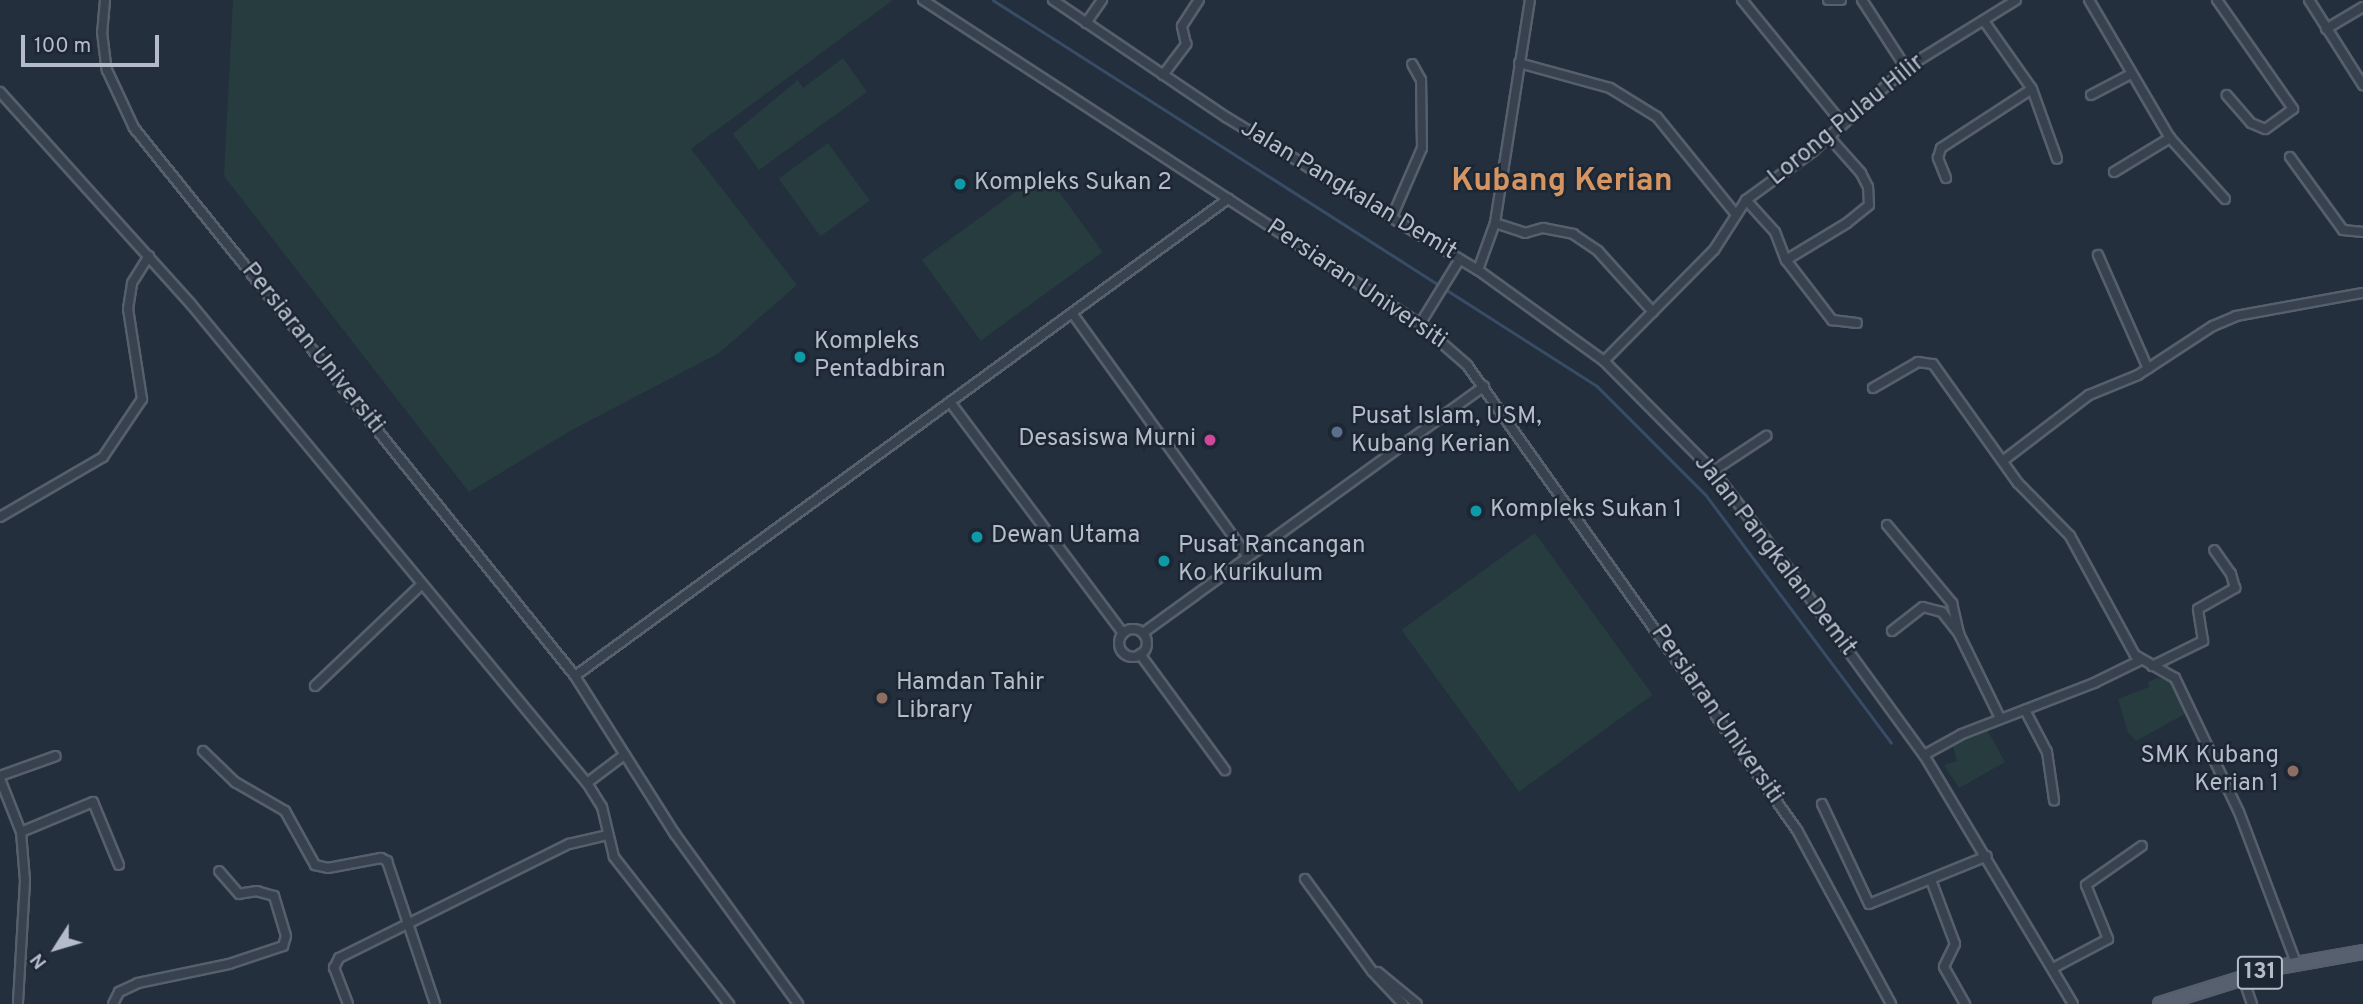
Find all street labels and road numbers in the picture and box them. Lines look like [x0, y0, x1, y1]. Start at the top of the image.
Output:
street label: Lorong Pulau Hilir [1763, 49, 1931, 193]
street label: Jalan Pangkalan Demit [1235, 115, 1461, 267]
street label: Persiaran Universiti [1260, 214, 1452, 356]
street label: Persiaran Universiti [234, 258, 390, 440]
street label: Jalan Pangkalan Demit [1687, 450, 1861, 662]
street label: Persiaran Universiti [1644, 620, 1788, 810]
road number: 131 [2236, 954, 2284, 992]

